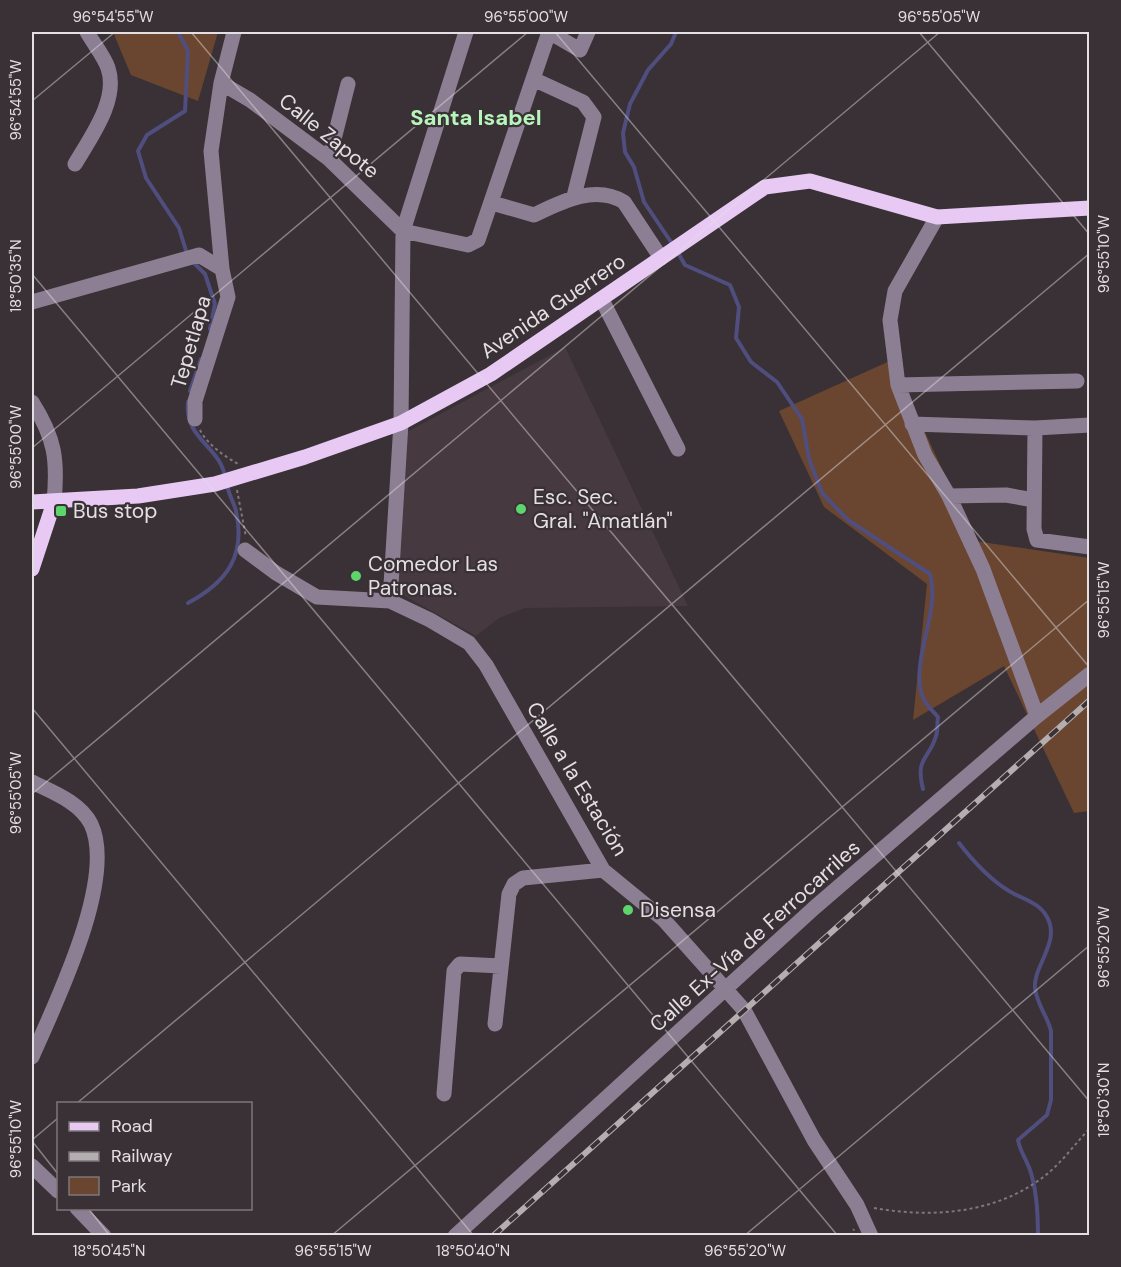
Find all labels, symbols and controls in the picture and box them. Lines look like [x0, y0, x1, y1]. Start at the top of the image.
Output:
text: 96°54'55"W [72, 7, 154, 27]
text: 96°55'00"W [484, 7, 568, 27]
text: 96°55'05"W [898, 7, 981, 27]
text: 96°54'55"W [6, 59, 26, 141]
street label: Calle Zapote [273, 87, 385, 185]
district label: Santa Isabel [410, 103, 542, 132]
text: 96°55'10"W [1094, 214, 1114, 293]
text: 18°50'35"N [6, 239, 26, 313]
street label: Avenida Guerrero [475, 247, 631, 365]
street label: Tepetlapa [164, 292, 218, 392]
text: 96°55'00"W [6, 405, 26, 489]
place label: Esc. Sec. Gral. "Amatlán" [533, 483, 673, 535]
place label: Bus stop [73, 497, 157, 525]
marker: Esc. Sec. Gral. "Amatlán" [514, 502, 528, 516]
marker: Bus stop [54, 504, 68, 518]
place label: Comedor Las Patronas. [368, 550, 498, 602]
text: 96°55'15"W [1094, 561, 1114, 638]
marker: Comedor Las Patronas. [349, 569, 363, 583]
street label: Calle a la Estación [520, 697, 634, 861]
text: 96°55'05"W [6, 751, 26, 834]
street label: Calle Ex-Vía de Ferrocarriles [644, 834, 866, 1038]
place label: Disensa [640, 896, 716, 924]
marker: Disensa [621, 903, 635, 917]
text: 96°55'20"W [1094, 906, 1114, 988]
text: 18°50'30"N [1094, 1063, 1114, 1137]
text: 96°55'10"W [6, 1099, 26, 1178]
legend [57, 1102, 252, 1210]
text: Road [111, 1114, 153, 1138]
text: Railway [111, 1144, 173, 1168]
text: Park [111, 1174, 147, 1198]
text: 18°50'45"N [73, 1241, 145, 1261]
text: 96°55'15"W [295, 1241, 372, 1261]
text: 18°50'40"N [436, 1241, 510, 1261]
text: 96°55'20"W [704, 1241, 786, 1261]

